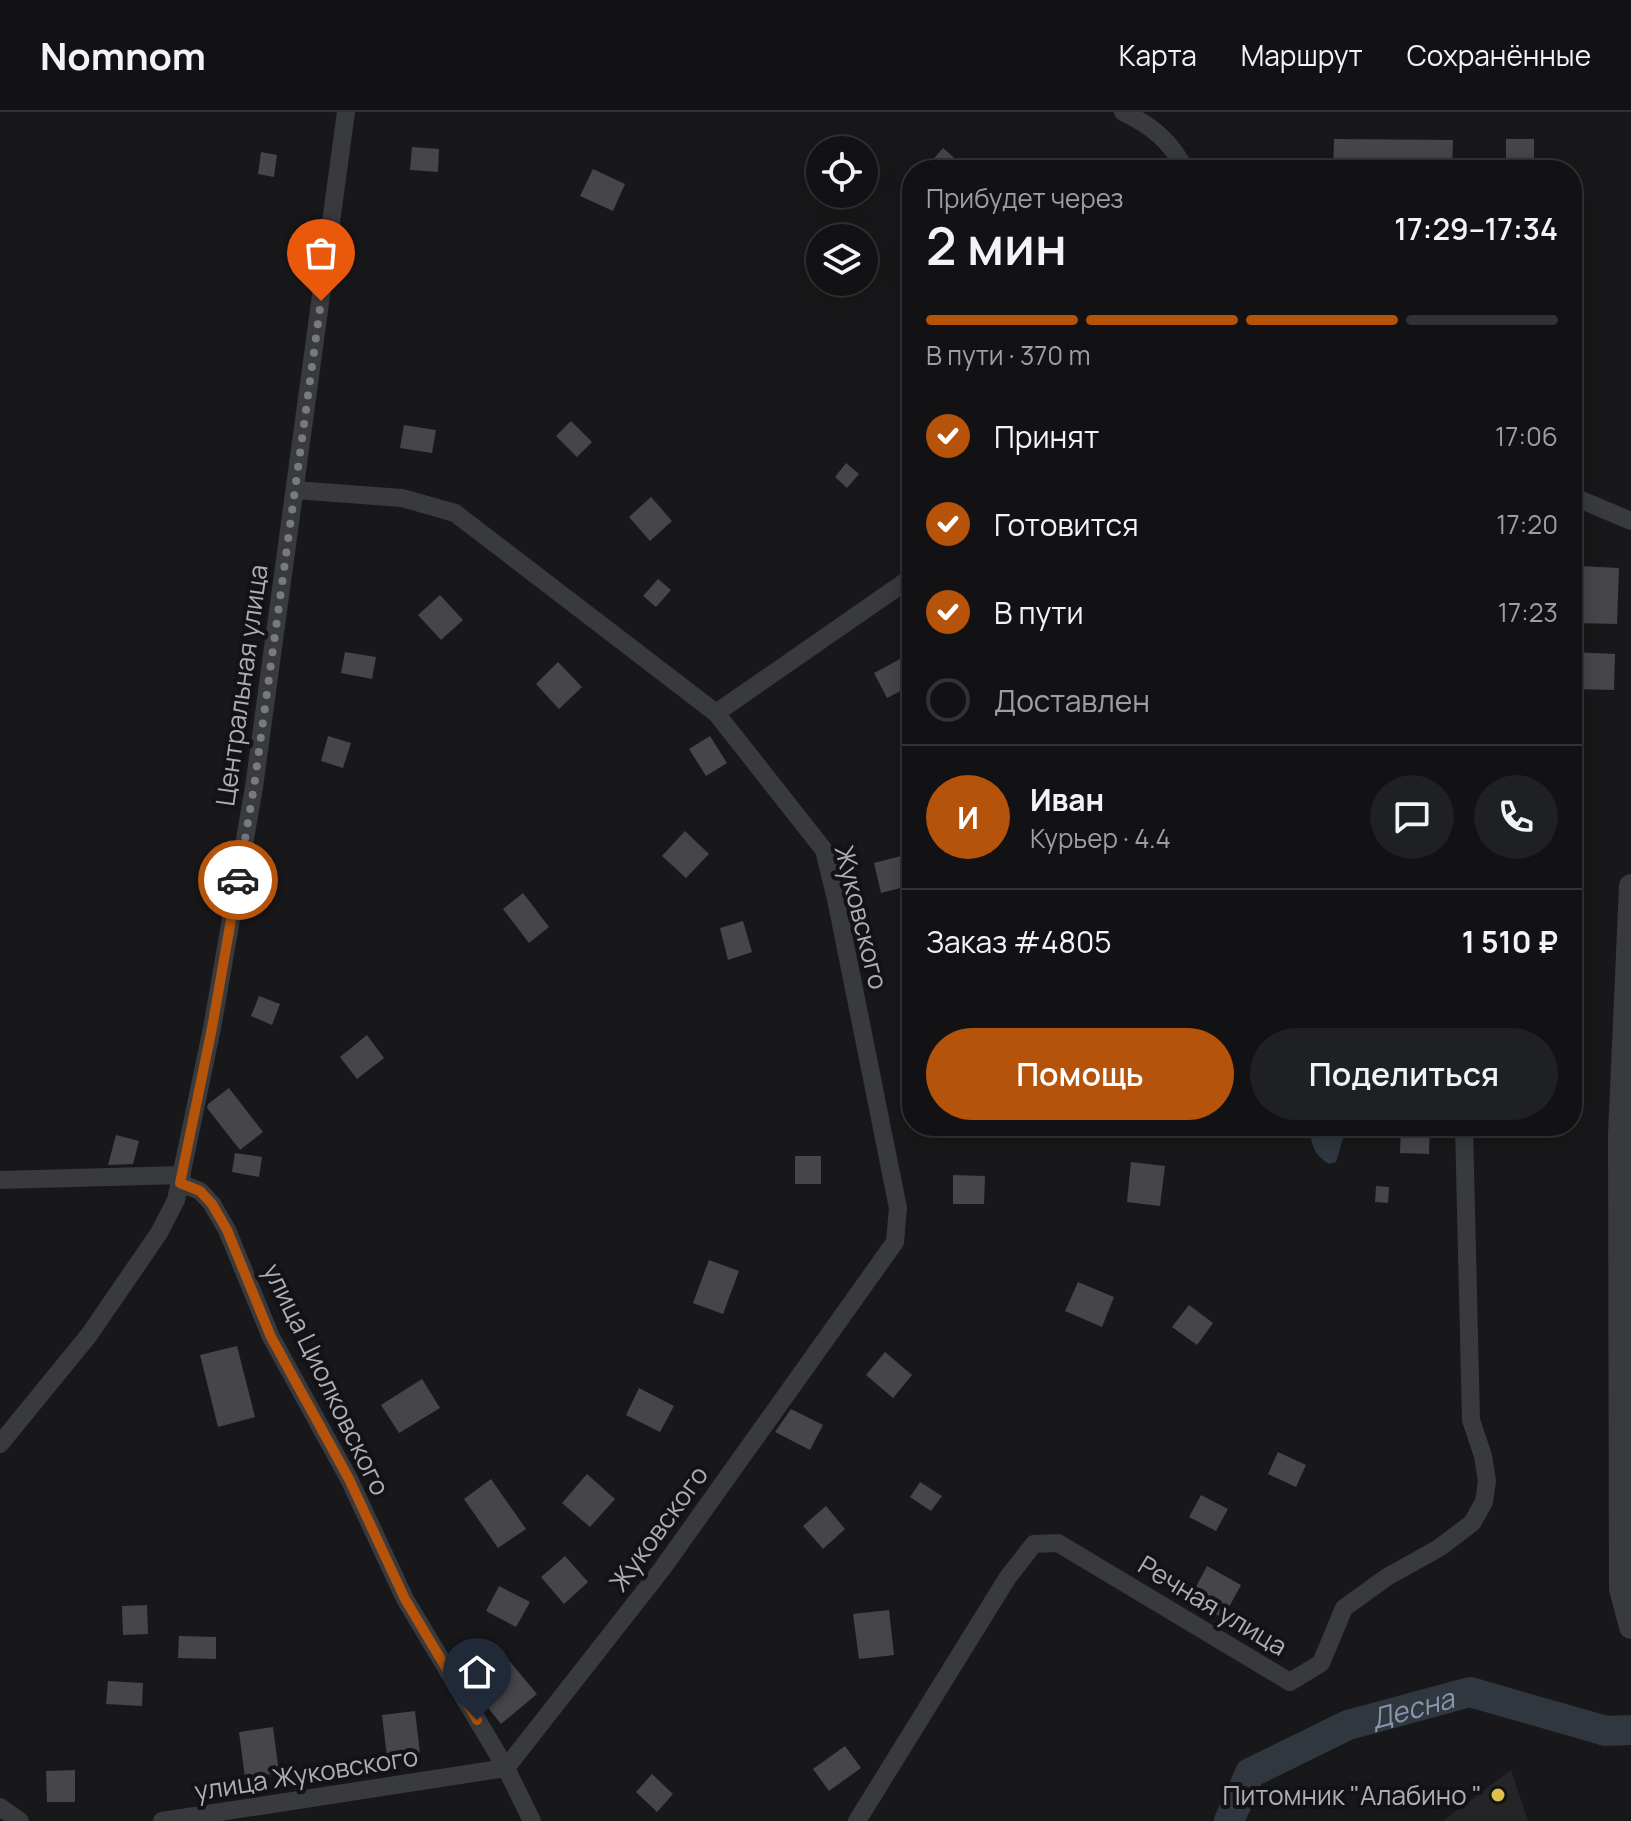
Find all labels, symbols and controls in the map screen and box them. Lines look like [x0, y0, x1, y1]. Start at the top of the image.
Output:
text: Nomnom [40, 29, 206, 81]
text: Карта [1119, 36, 1197, 74]
text: Маршрут [1241, 36, 1363, 74]
text: Сохранённые [1407, 36, 1591, 74]
map controls [806, 136, 878, 296]
button: locate [806, 136, 878, 208]
text: Прибудет через [926, 180, 1124, 216]
text: 17:29–17:34 [1394, 208, 1558, 249]
text: 2 мин [926, 210, 1067, 281]
pin [287, 219, 355, 301]
button: layers [806, 224, 878, 296]
icon: bag [299, 231, 343, 275]
text: В пути · 370 m [926, 337, 1090, 373]
icon: check [926, 414, 970, 458]
text: Принят [994, 416, 1099, 457]
text: 17:06 [1495, 418, 1558, 454]
icon: check [926, 502, 970, 546]
text: Готовится [994, 504, 1139, 545]
text: 17:20 [1496, 506, 1558, 542]
street label: Центральная улица [206, 562, 276, 808]
icon: check [926, 590, 970, 634]
text: В пути [994, 592, 1084, 633]
text: 17:23 [1498, 594, 1558, 630]
text: Доставлен [994, 680, 1150, 721]
button: chat [1370, 775, 1454, 859]
button: phone [1474, 775, 1558, 859]
text: Иван [1030, 779, 1104, 820]
text: И [957, 797, 979, 838]
text: Курьер · 4.4 [1030, 820, 1171, 856]
courier [198, 840, 278, 920]
street label: Жуковского [827, 841, 897, 993]
icon: car [216, 858, 260, 902]
text: Заказ #4805 [926, 921, 1112, 962]
text: 1 510 ₽ [1462, 921, 1558, 962]
button: Помощь [926, 1028, 1234, 1120]
button: Поделиться [1250, 1028, 1558, 1120]
street label: улица Циолковского [255, 1257, 399, 1501]
street label: Жуковского [600, 1458, 716, 1598]
street label: Речная улица [1132, 1546, 1294, 1664]
pin [443, 1638, 511, 1720]
icon: home [455, 1650, 499, 1694]
water label: Десна [1366, 1678, 1459, 1737]
street label: улица Жуковского [192, 1738, 420, 1808]
place label: Питомник "Алабино " [1223, 1777, 1482, 1813]
marker: Питомник "Алабино " [1489, 1786, 1507, 1804]

